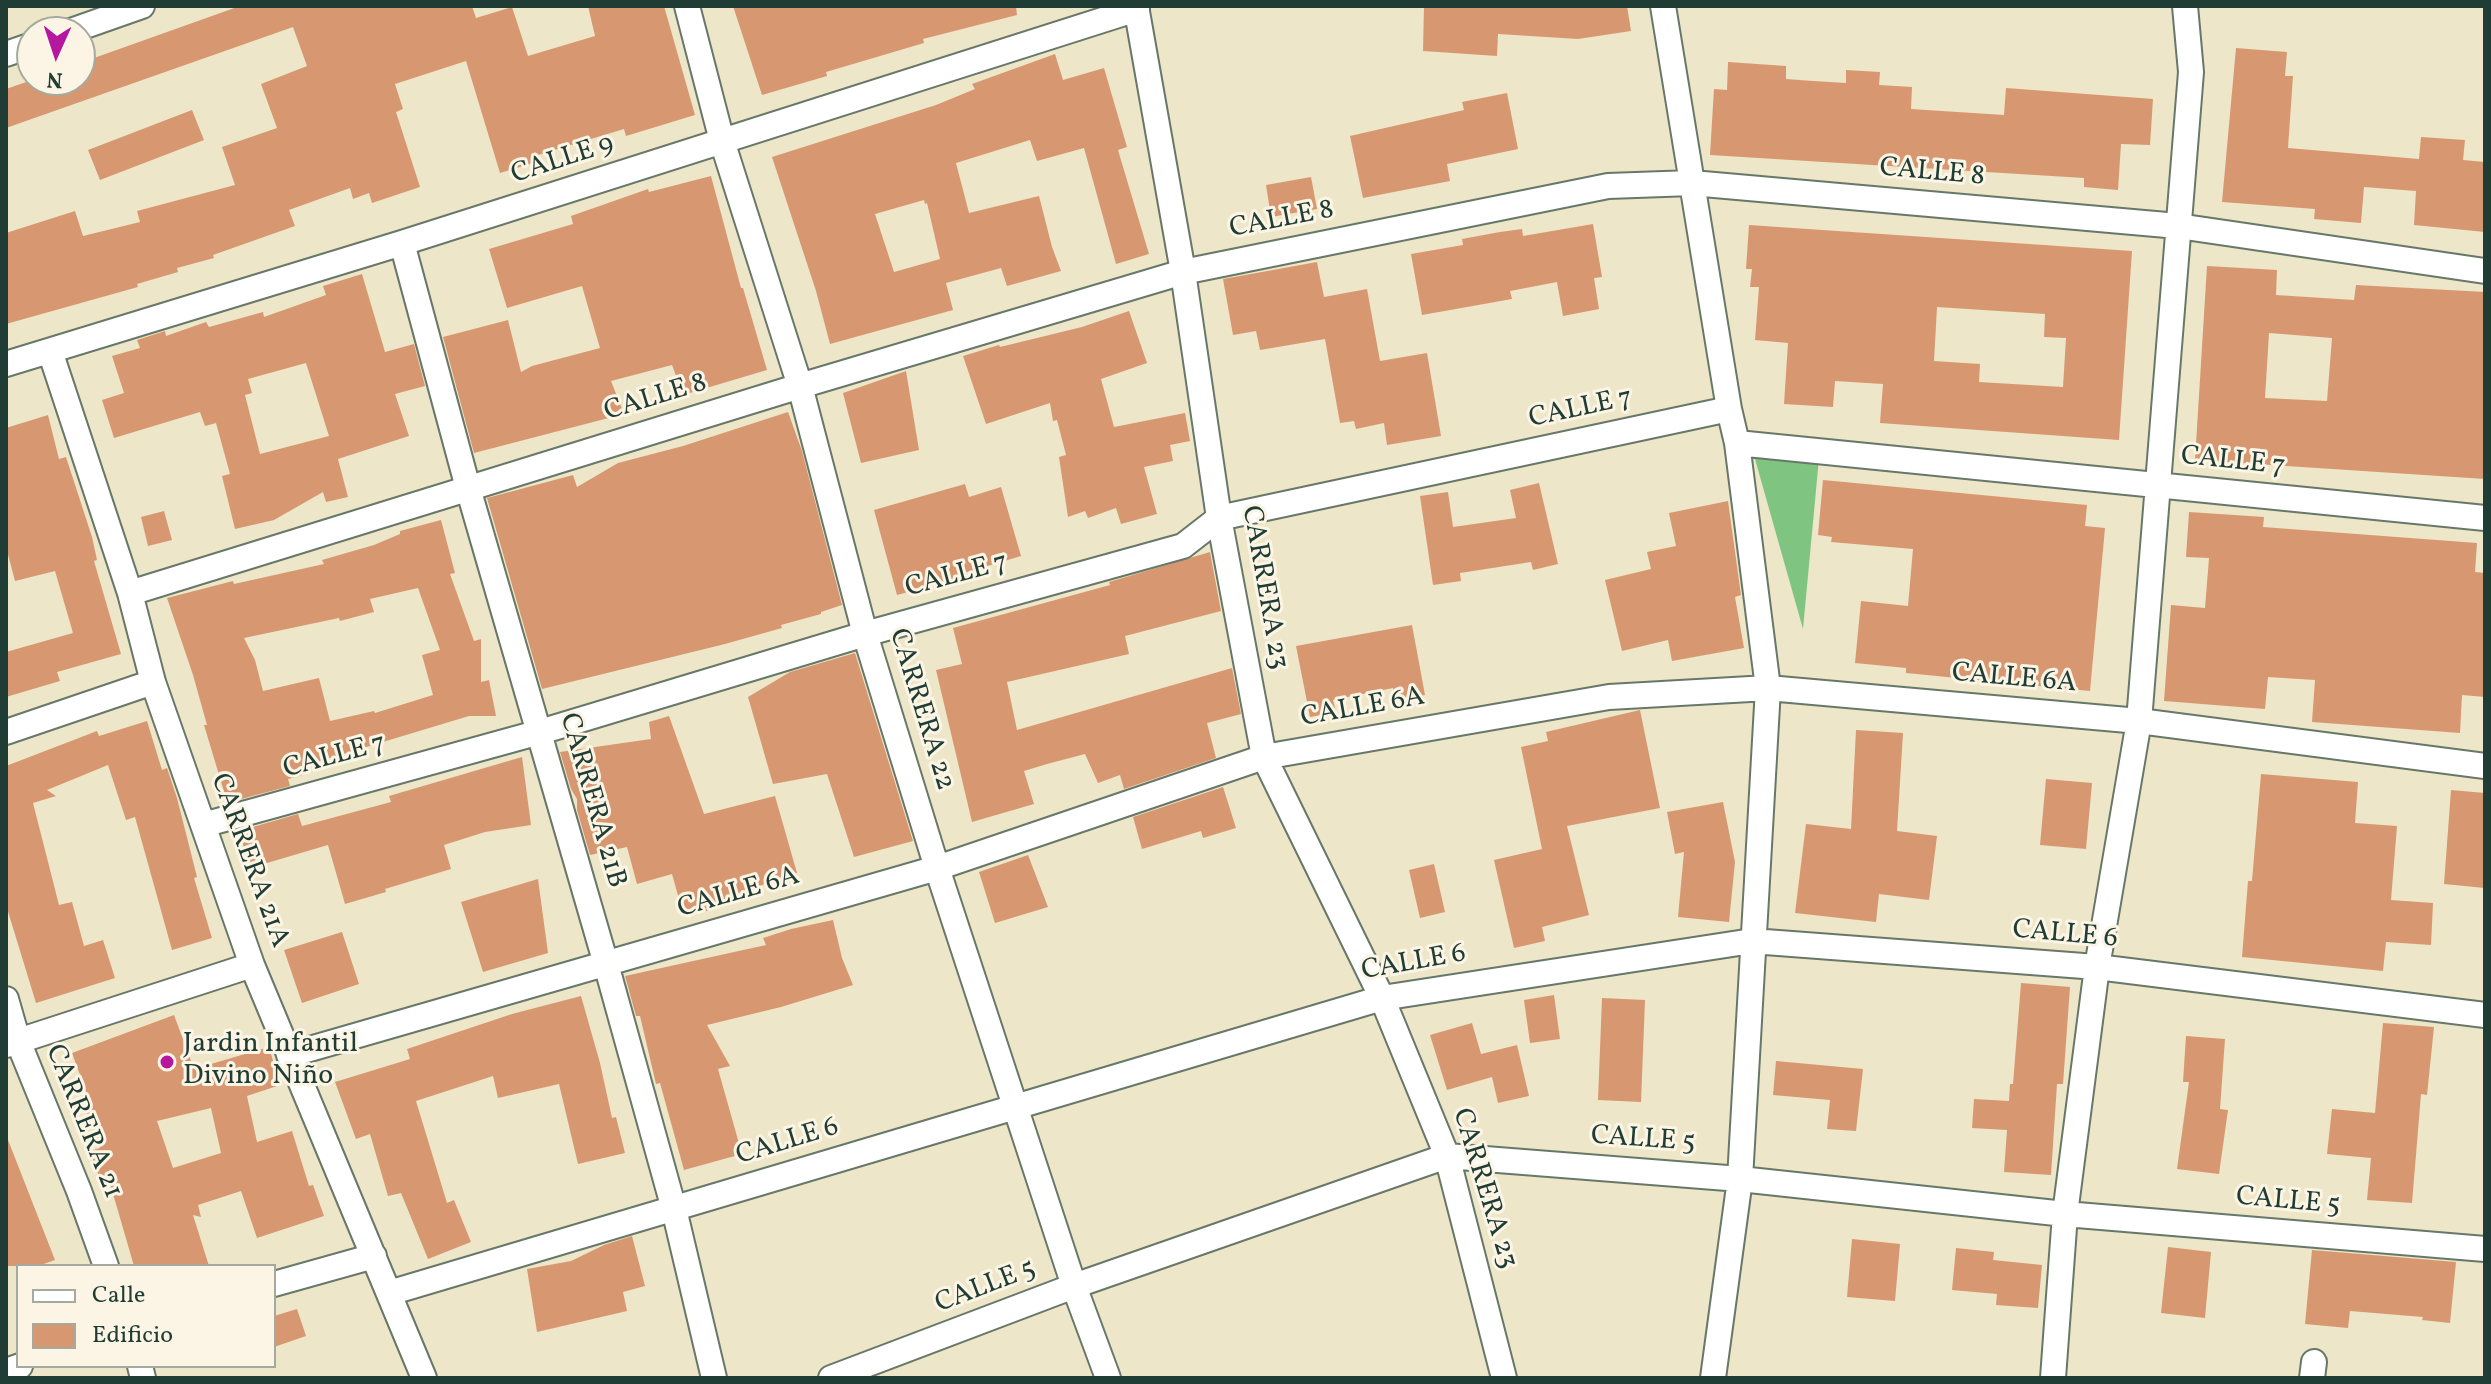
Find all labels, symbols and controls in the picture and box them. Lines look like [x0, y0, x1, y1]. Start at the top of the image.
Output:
north arrow [16, 16, 96, 96]
text: N [46, 63, 64, 94]
street label: CALLE 9 [508, 129, 618, 193]
street label: CALLE 8 [1878, 153, 1986, 195]
street label: CALLE 8 [1227, 194, 1337, 248]
street label: CALLE 8 [601, 368, 711, 430]
street label: CALLE 7 [1526, 383, 1636, 437]
street label: CALLE 7 [2179, 441, 2287, 485]
street label: CARRERA 23 [1232, 504, 1294, 672]
street label: CALLE 7 [902, 547, 1012, 607]
street label: CARRERA 22 [880, 625, 960, 795]
street label: CALLE 6A [1950, 658, 2078, 702]
street label: CALLE 6A [1298, 682, 1428, 736]
street label: CARRERA 21B [550, 710, 632, 892]
street label: CALLE 7 [280, 728, 390, 788]
street label: CARRERA 21A [201, 769, 295, 953]
street label: CALLE 6A [674, 861, 804, 927]
street label: CALLE 6 [2011, 915, 2119, 957]
street label: CALLE 6 [1359, 938, 1469, 990]
place label: Jardin Infantil Divino Niño [183, 1029, 358, 1095]
street label: CARRERA 21 [36, 1040, 128, 1204]
marker: Jardin Infantil Divino Niño [158, 1053, 176, 1071]
street label: CARRERA 23 [1443, 1105, 1523, 1273]
street label: CALLE 6 [733, 1112, 843, 1174]
street label: CALLE 5 [1590, 1121, 1696, 1161]
street label: CALLE 5 [2234, 1182, 2342, 1224]
street label: CALLE 5 [931, 1254, 1041, 1322]
legend [16, 1264, 276, 1368]
text: Calle [92, 1279, 145, 1313]
text: Edificio [92, 1319, 173, 1353]

